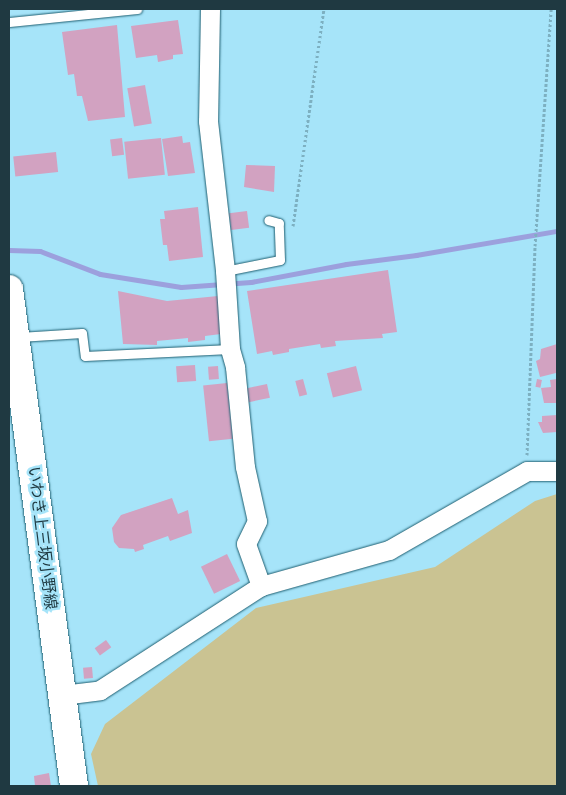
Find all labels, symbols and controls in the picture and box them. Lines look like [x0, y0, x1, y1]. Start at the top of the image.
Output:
street label: いわき上三坂小野線 [24, 465, 60, 611]

